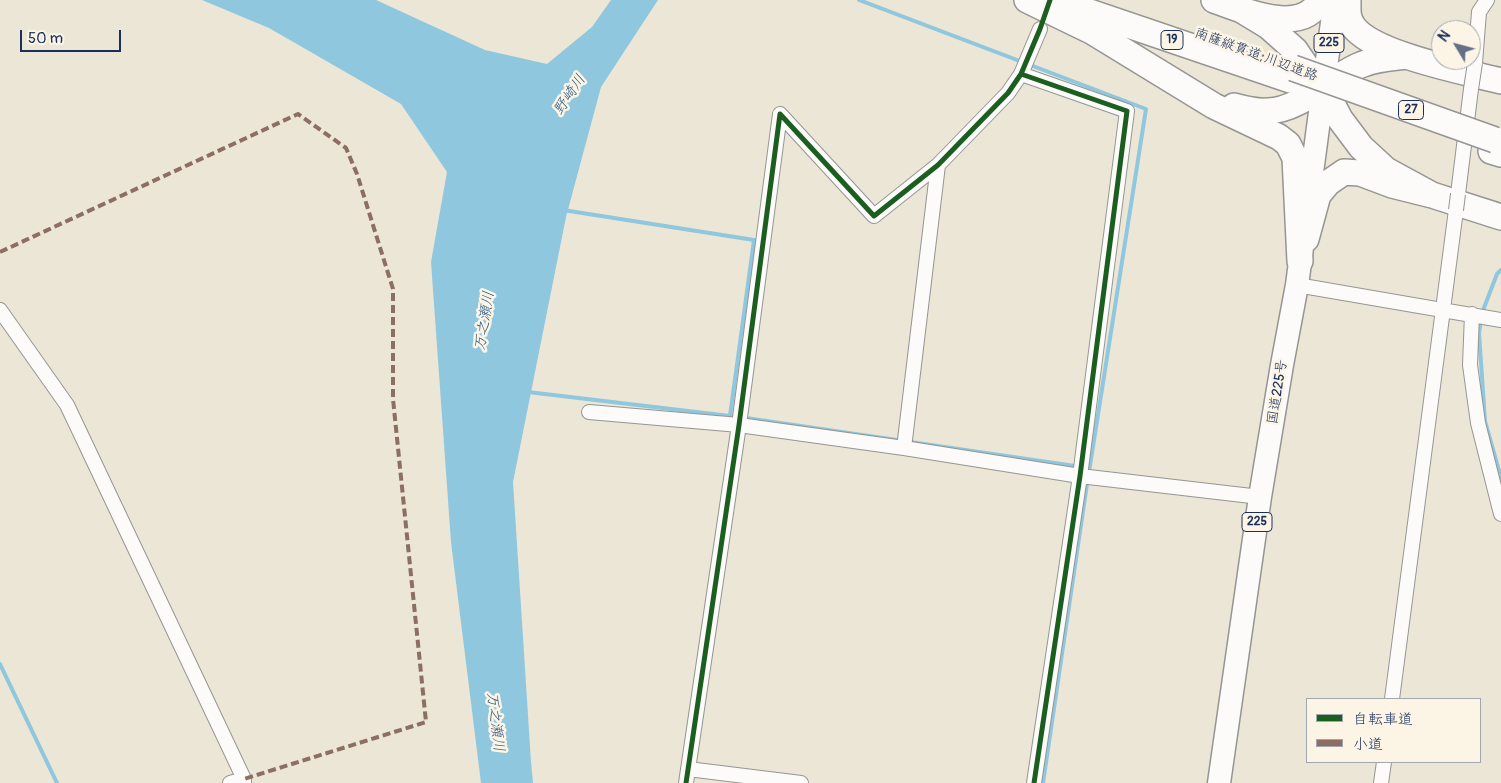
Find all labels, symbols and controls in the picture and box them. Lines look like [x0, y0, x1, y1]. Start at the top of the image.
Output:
scale bar [22, 20, 124, 52]
north arrow [1431, 20, 1481, 70]
street label: 南薩縦貫道;川辺道路 [1192, 25, 1320, 85]
text: N [1435, 27, 1454, 45]
text: 50 m [28, 29, 63, 48]
road number: 19 [1161, 30, 1183, 50]
road number: 225 [1314, 34, 1344, 52]
water label: 野崎川 [550, 71, 590, 119]
road number: 27 [1398, 100, 1424, 120]
water label: 万之瀬川 [471, 290, 499, 352]
street label: 国道225号 [1265, 358, 1291, 426]
road number: 225 [1242, 512, 1272, 532]
water label: 万之瀬川 [482, 691, 508, 753]
legend [1306, 698, 1481, 763]
text: 自転車道 [1353, 710, 1413, 729]
text: 小道 [1353, 735, 1383, 754]

